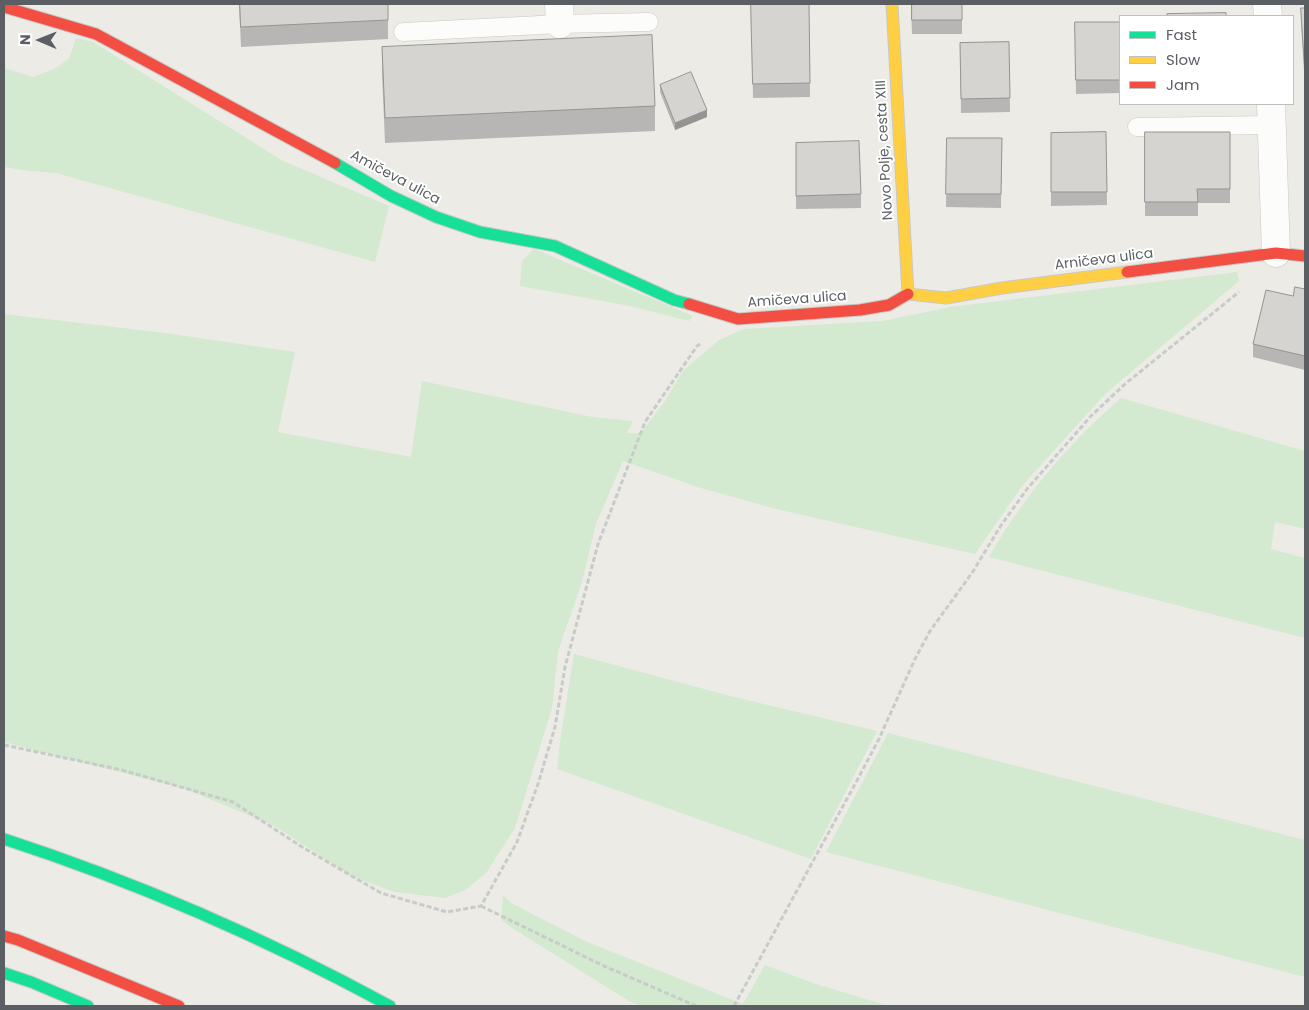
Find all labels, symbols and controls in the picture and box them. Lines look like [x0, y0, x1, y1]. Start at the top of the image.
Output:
north arrow [15, 15, 65, 65]
legend [1119, 15, 1294, 105]
text: Fast [1166, 24, 1197, 45]
text: N [15, 34, 35, 45]
text: Slow [1166, 49, 1200, 70]
text: Jam [1166, 74, 1200, 95]
street label: Novo Polje, cesta XIII [873, 79, 897, 221]
street label: Amičeva ulica [347, 147, 443, 209]
street label: Arničeva ulica [1054, 246, 1154, 274]
street label: Amičeva ulica [747, 288, 847, 312]

